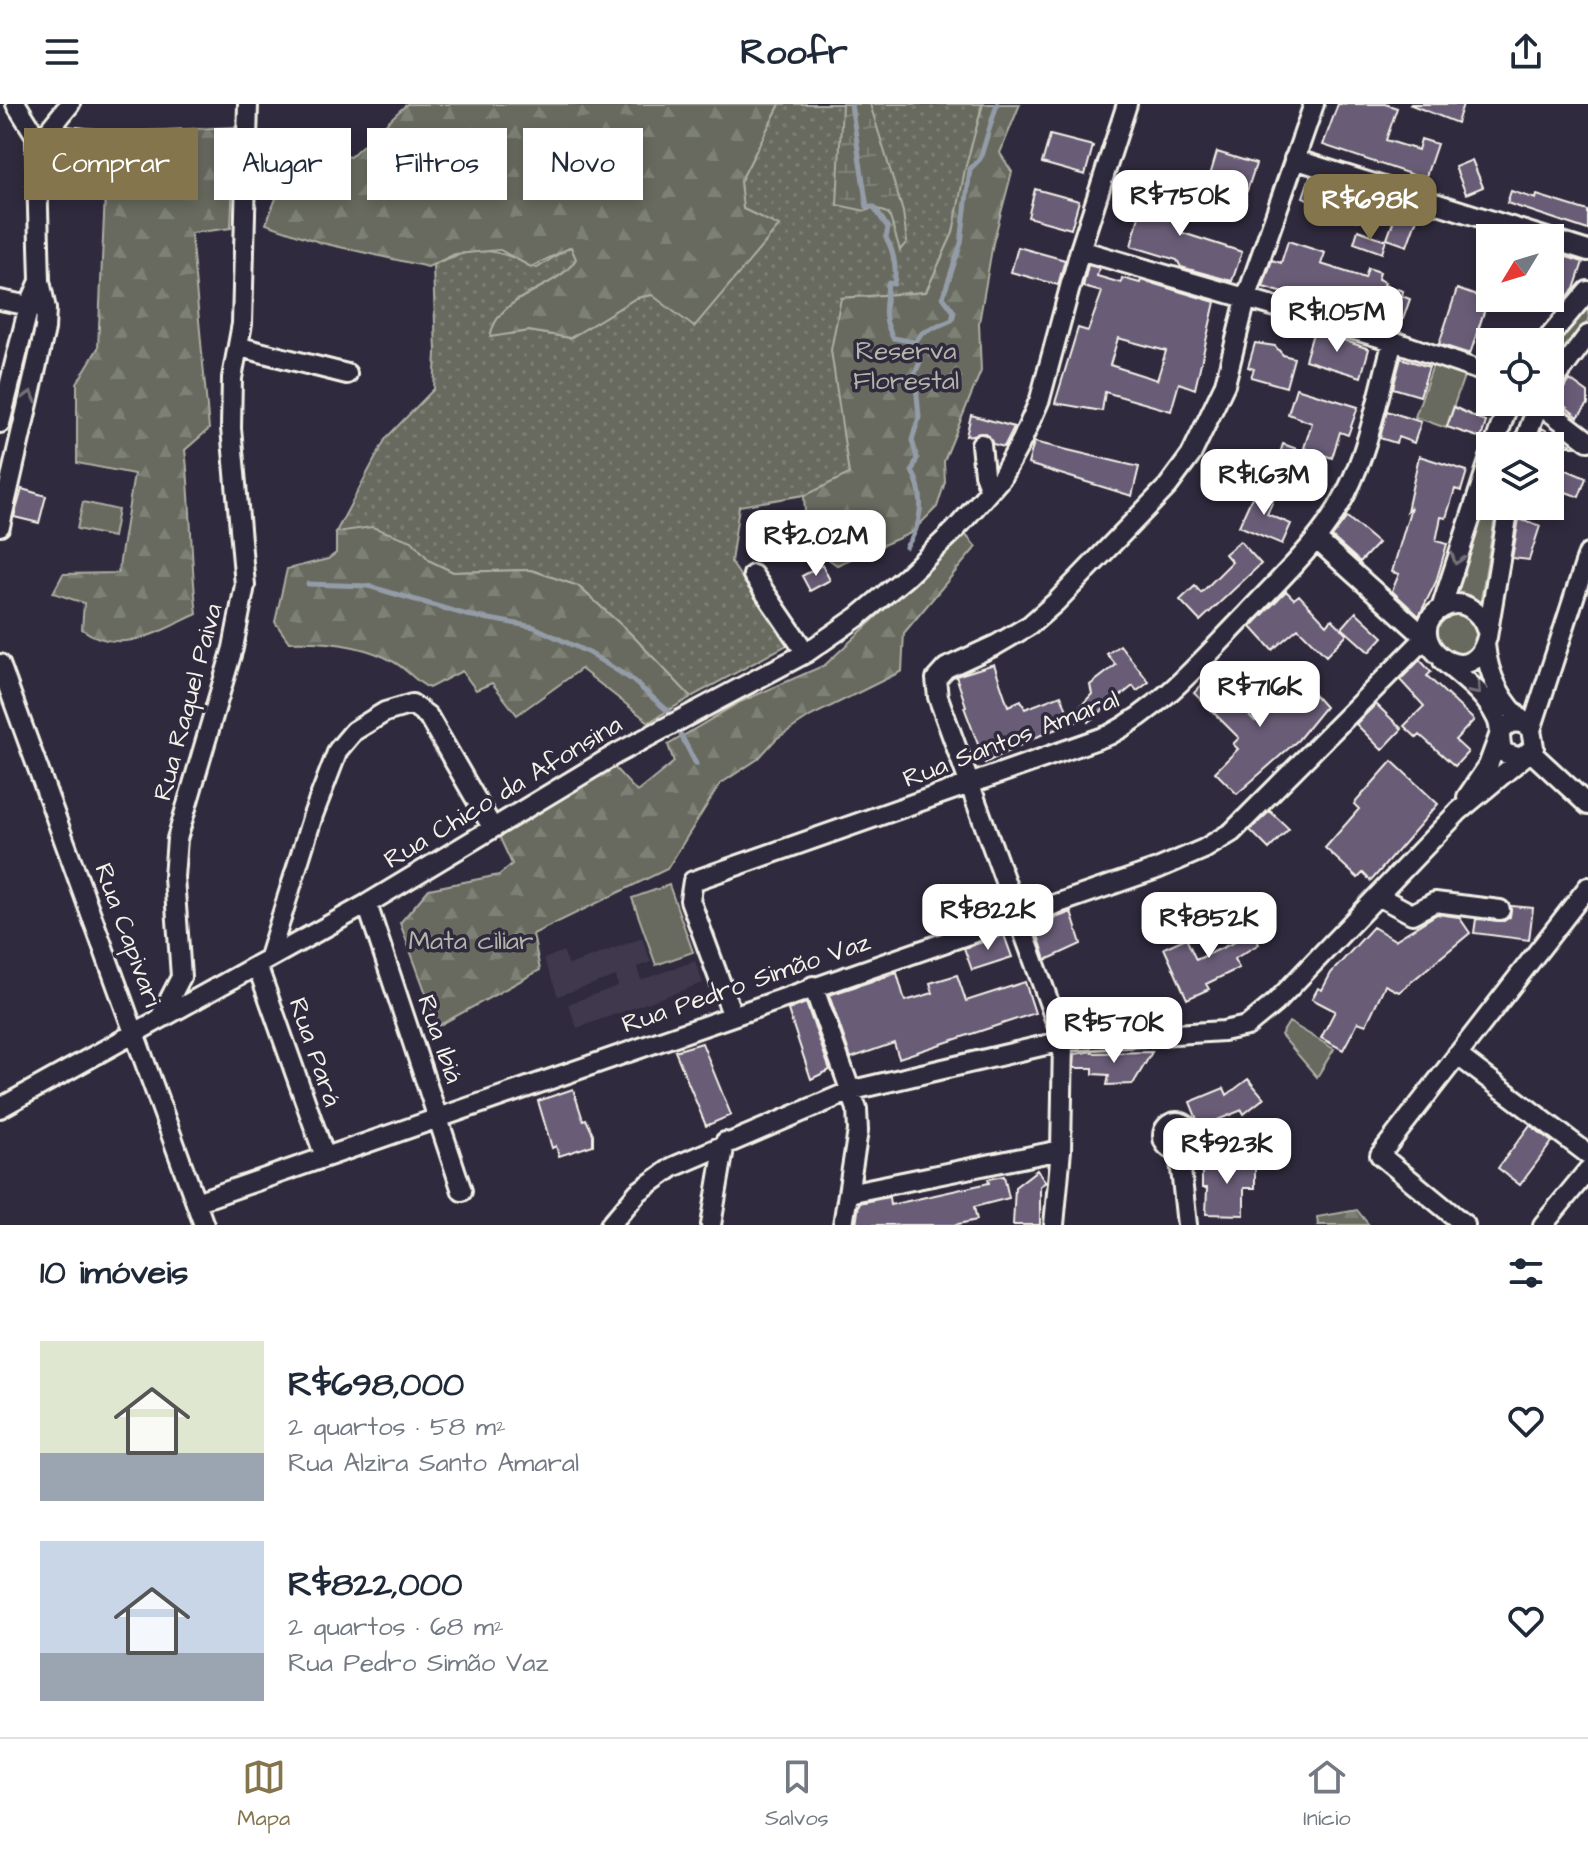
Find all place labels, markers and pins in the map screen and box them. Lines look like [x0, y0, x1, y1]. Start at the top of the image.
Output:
pin: R$750K [1115, 170, 1245, 238]
pin: R$698K [1305, 174, 1435, 242]
pin: R$1.05M [1263, 286, 1411, 354]
pin: R$1.63M [1190, 449, 1338, 517]
pin: R$2.02M [742, 510, 890, 578]
pin: R$716K [1195, 661, 1325, 729]
pin: R$822K [923, 884, 1053, 952]
pin: R$852K [1144, 892, 1274, 960]
pin: R$570K [1049, 997, 1179, 1065]
pin: R$923K [1162, 1118, 1292, 1186]

